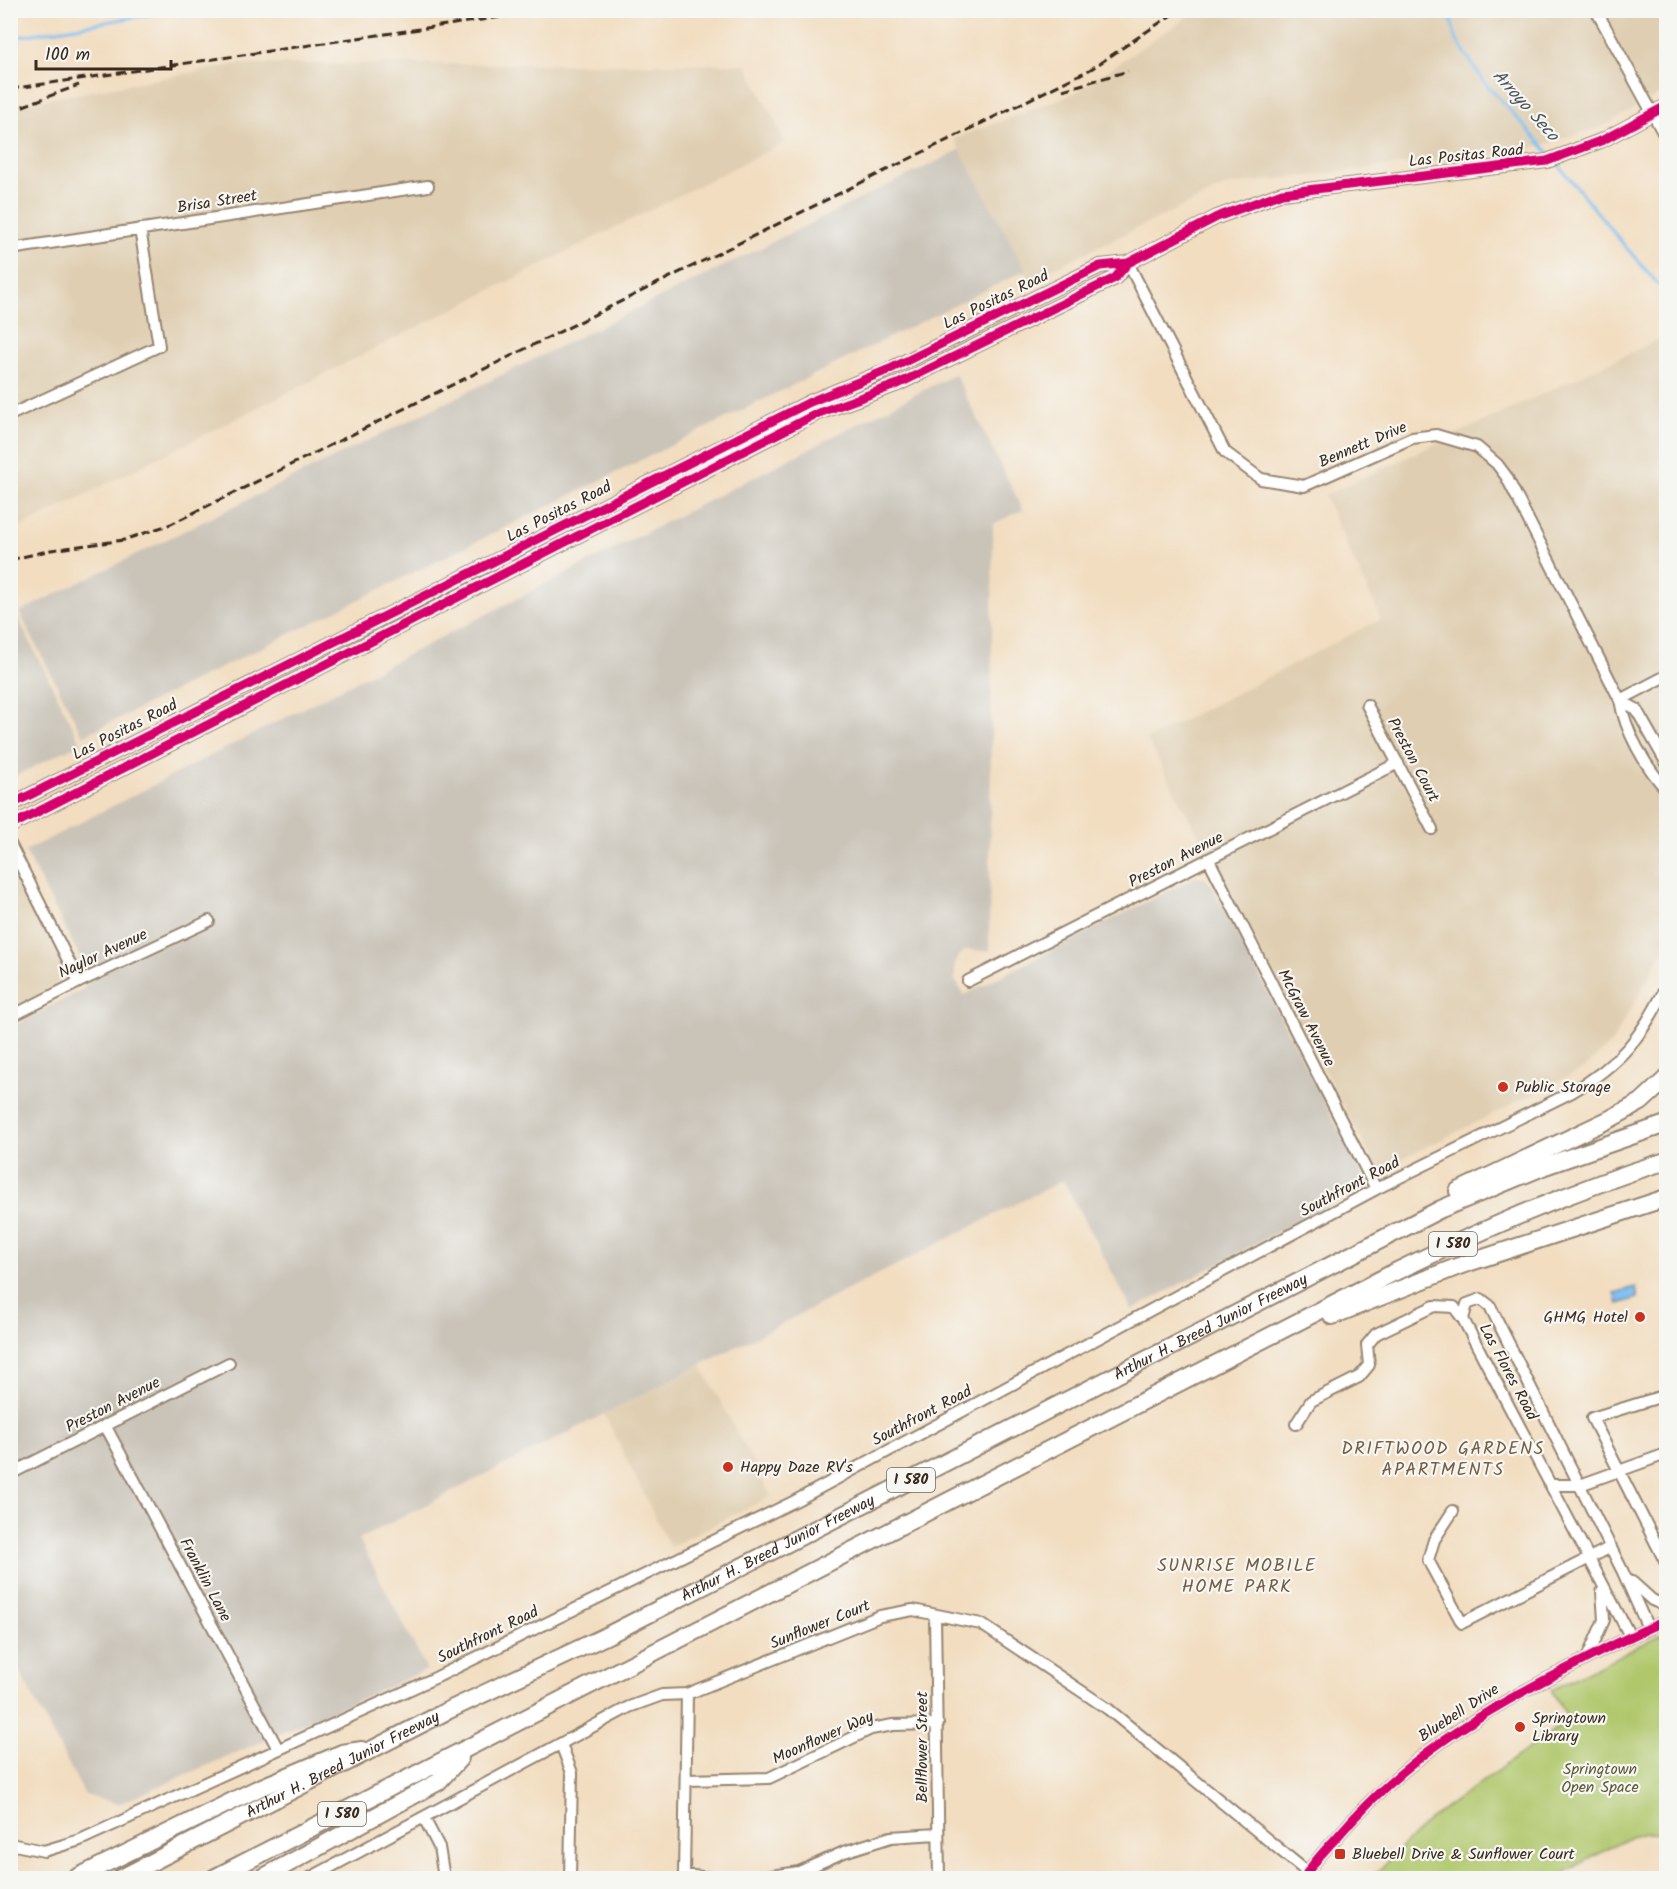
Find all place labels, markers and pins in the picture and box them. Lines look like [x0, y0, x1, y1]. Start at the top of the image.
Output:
place label: Public Storage [1515, 1075, 1611, 1100]
marker: Public Storage [1496, 1080, 1510, 1094]
place label: GHMG Hotel [1543, 1305, 1628, 1330]
marker: GHMG Hotel [1633, 1310, 1647, 1324]
place label: Happy Daze RV's [740, 1455, 853, 1480]
marker: Happy Daze RV's [721, 1460, 735, 1474]
place label: Springtown Library [1532, 1706, 1606, 1749]
marker: Springtown Library [1513, 1720, 1527, 1734]
place label: Bluebell Drive & Sunflower Court [1352, 1842, 1575, 1867]
marker: Bluebell Drive & Sunflower Court [1333, 1847, 1347, 1861]

